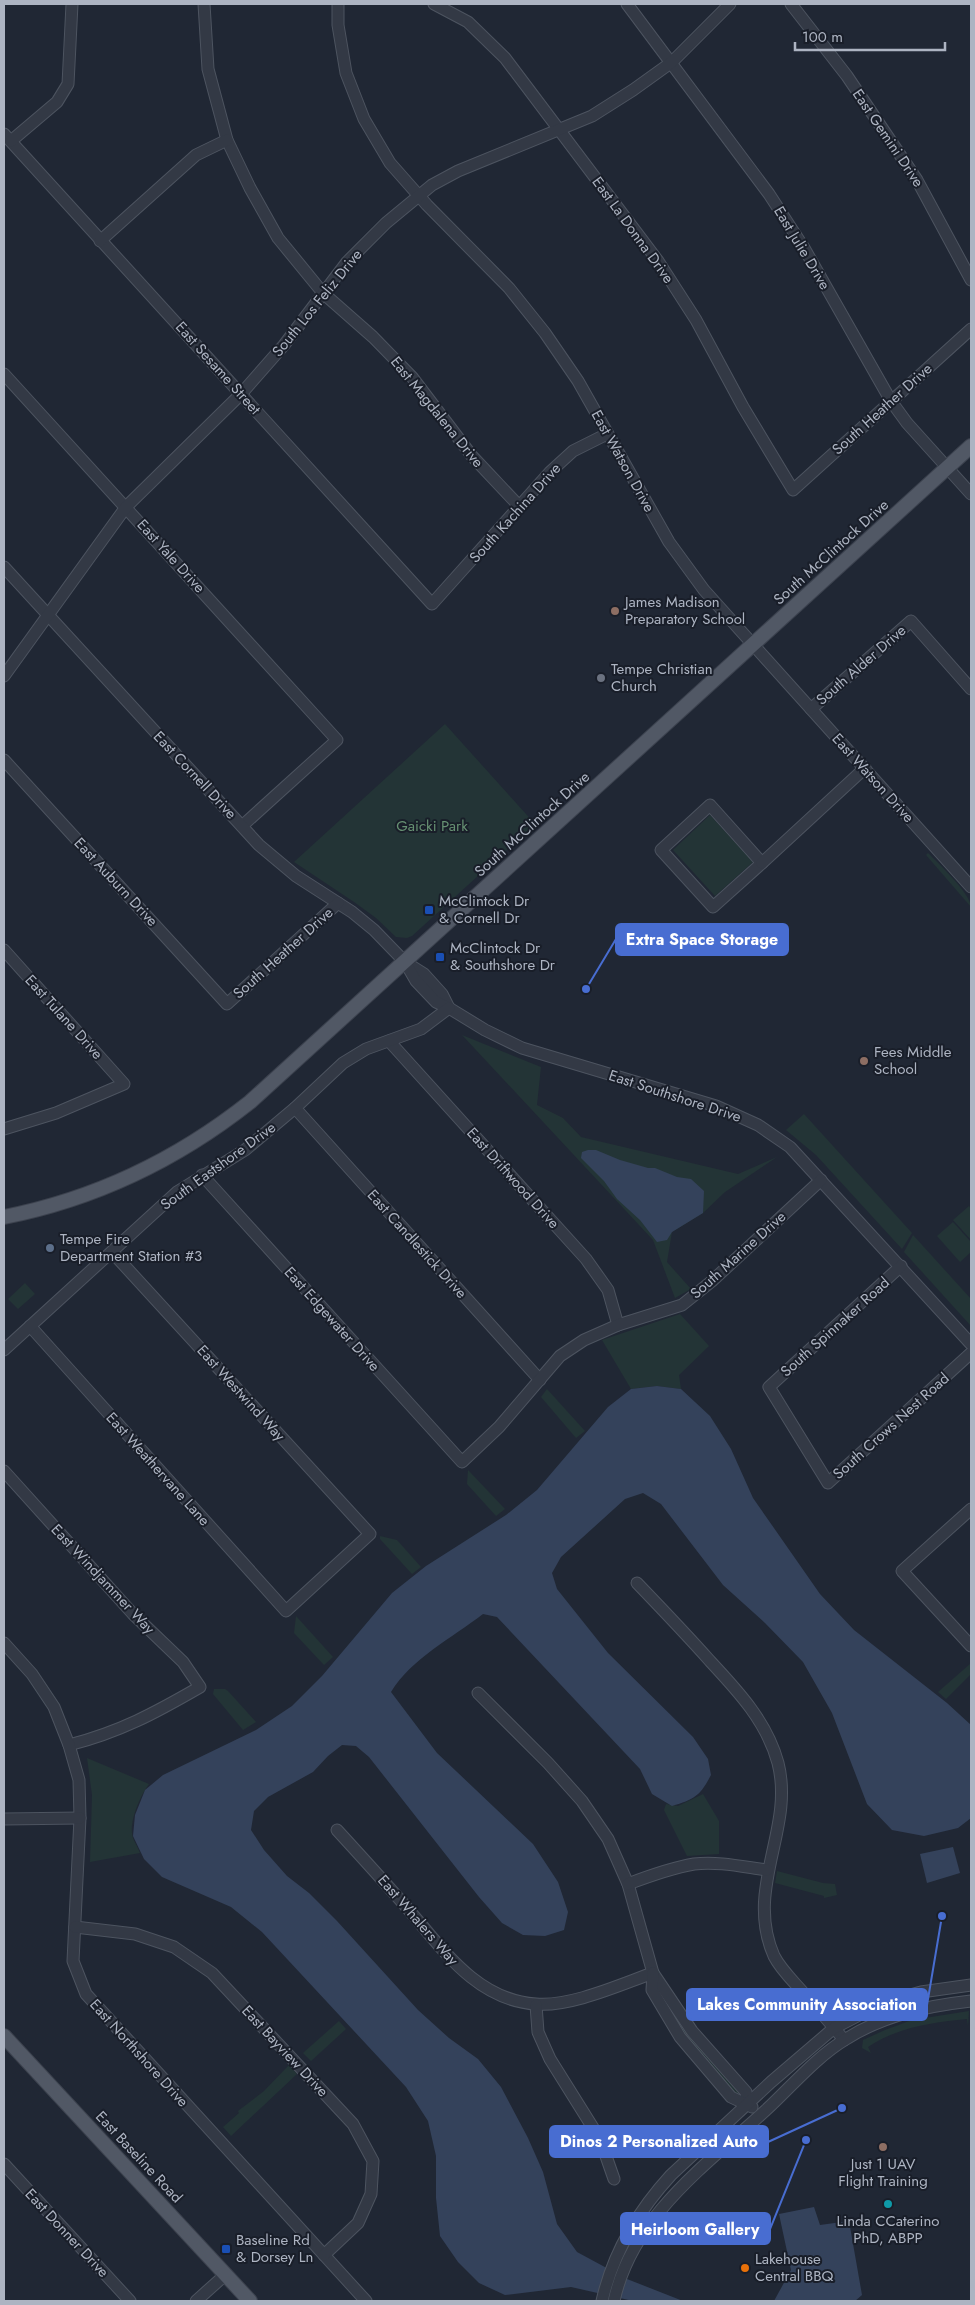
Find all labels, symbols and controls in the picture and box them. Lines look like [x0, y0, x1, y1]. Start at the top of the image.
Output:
scale bar [795, 20, 945, 52]
text: 100 m [802, 26, 843, 48]
street label: East Gemini Drive [847, 85, 929, 192]
street label: East La Donna Drive [587, 172, 679, 288]
street label: East Julie Drive [768, 202, 836, 294]
street label: South Los Feliz Drive [267, 244, 367, 361]
street label: East Sesame Street [170, 317, 266, 420]
street label: East Magdalena Drive [385, 352, 489, 473]
street label: South Heather Drive [827, 358, 937, 460]
street label: East Watson Drive [586, 406, 660, 516]
street label: South Kachina Drive [464, 458, 566, 568]
street label: South McClintock Drive [768, 494, 894, 610]
street label: East Yale Drive [132, 514, 210, 598]
place label: James Madison Preparatory School [623, 591, 745, 630]
marker: James Madison Preparatory School [609, 605, 621, 617]
street label: South Alder Drive [811, 619, 911, 710]
place label: Tempe Christian Church [611, 658, 713, 697]
marker: Tempe Christian Church [595, 672, 607, 684]
street label: East Cornell Drive [148, 726, 242, 824]
street label: East Watson Drive [827, 728, 919, 828]
street label: South McClintock Drive [469, 766, 595, 882]
park label: Gaicki Park [396, 815, 468, 837]
street label: East Auburn Drive [69, 833, 163, 932]
place label: McClintock Dr & Cornell Dr [439, 890, 530, 929]
street label: South Heather Drive [228, 902, 338, 1004]
marker: McClintock Dr & Cornell Dr [423, 904, 435, 916]
callout: Extra Space Storage [616, 924, 788, 955]
text: Extra Space Storage [626, 928, 778, 951]
place label: McClintock Dr & Southshore Dr [450, 937, 556, 976]
marker: McClintock Dr & Southshore Dr [434, 951, 446, 963]
street label: East Tulane Drive [20, 970, 108, 1064]
place label: Fees Middle School [874, 1041, 952, 1080]
marker: Fees Middle School [858, 1055, 870, 1067]
street label: East Southshore Drive [606, 1064, 744, 1128]
street label: South Eastshore Drive [156, 1116, 280, 1215]
street label: East Driftwood Drive [461, 1123, 565, 1234]
street label: East Candlestick Drive [362, 1185, 472, 1304]
street label: South Marine Drive [685, 1206, 791, 1304]
place label: Tempe Fire Department Station #3 [60, 1228, 202, 1267]
marker: Tempe Fire Department Station #3 [44, 1242, 56, 1254]
street label: East Edgewater Drive [279, 1262, 385, 1376]
street label: South Spinnaker Road [776, 1272, 894, 1382]
street label: East Westwind Way [192, 1340, 291, 1446]
street label: South Crows Nest Road [828, 1368, 954, 1484]
street label: East Weathervane Lane [101, 1407, 215, 1531]
street label: East Windjammer Way [46, 1519, 160, 1639]
street label: East Whalers Way [372, 1870, 464, 1970]
callout: Lakes Community Association [687, 1989, 927, 2020]
text: Lakes Community Association [697, 1993, 917, 2016]
street label: East Northshore Drive [84, 1994, 194, 2112]
street label: East Bayview Drive [237, 2000, 334, 2102]
street label: East Baseline Road [90, 2106, 188, 2208]
callout: Dinos 2 Personalized Auto [550, 2126, 768, 2157]
text: Dinos 2 Personalized Auto [560, 2130, 758, 2153]
marker: Just 1 UAV Flight Training [877, 2141, 889, 2153]
place label: Just 1 UAV Flight Training [838, 2153, 928, 2192]
street label: East Donner Drive [20, 2184, 114, 2283]
marker: Linda CCaterino PhD, ABPP [882, 2198, 894, 2210]
place label: Linda CCaterino PhD, ABPP [837, 2210, 940, 2249]
callout: Heirloom Gallery [621, 2213, 770, 2244]
text: Heirloom Gallery [631, 2218, 760, 2241]
place label: Baseline Rd & Dorsey Ln [236, 2229, 313, 2268]
marker: Baseline Rd & Dorsey Ln [220, 2243, 232, 2255]
place label: Lakehouse Central BBQ [755, 2248, 834, 2287]
marker: Lakehouse Central BBQ [739, 2262, 751, 2274]

